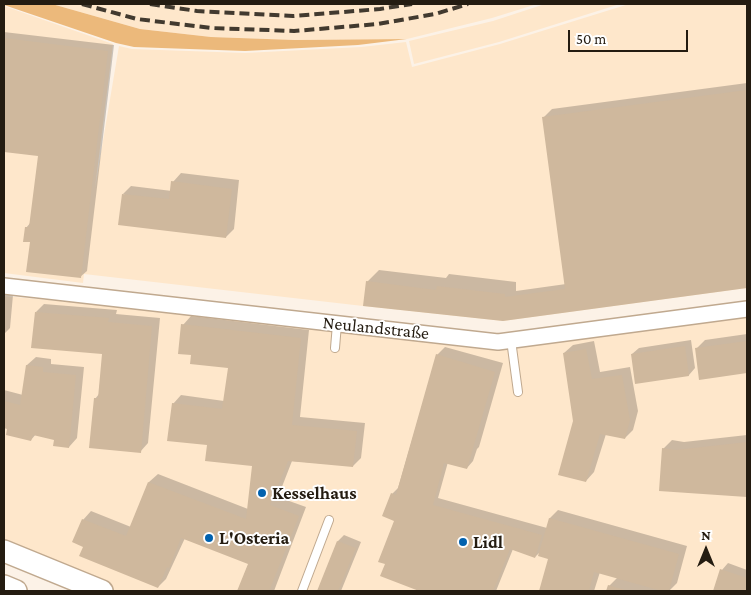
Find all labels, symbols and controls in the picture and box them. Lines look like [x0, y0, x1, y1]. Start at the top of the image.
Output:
scale bar [571, 20, 691, 52]
text: 50 m [576, 31, 606, 47]
street label: Neulandstraße [322, 312, 430, 344]
place label: Kesselhaus [272, 482, 356, 504]
marker: Kesselhaus [256, 487, 268, 499]
north arrow [681, 525, 731, 575]
place label: L'Osteria [219, 527, 289, 549]
text: N [701, 527, 711, 543]
place label: Lidl [473, 531, 503, 553]
marker: L'Osteria [203, 532, 215, 544]
marker: Lidl [457, 536, 469, 548]

